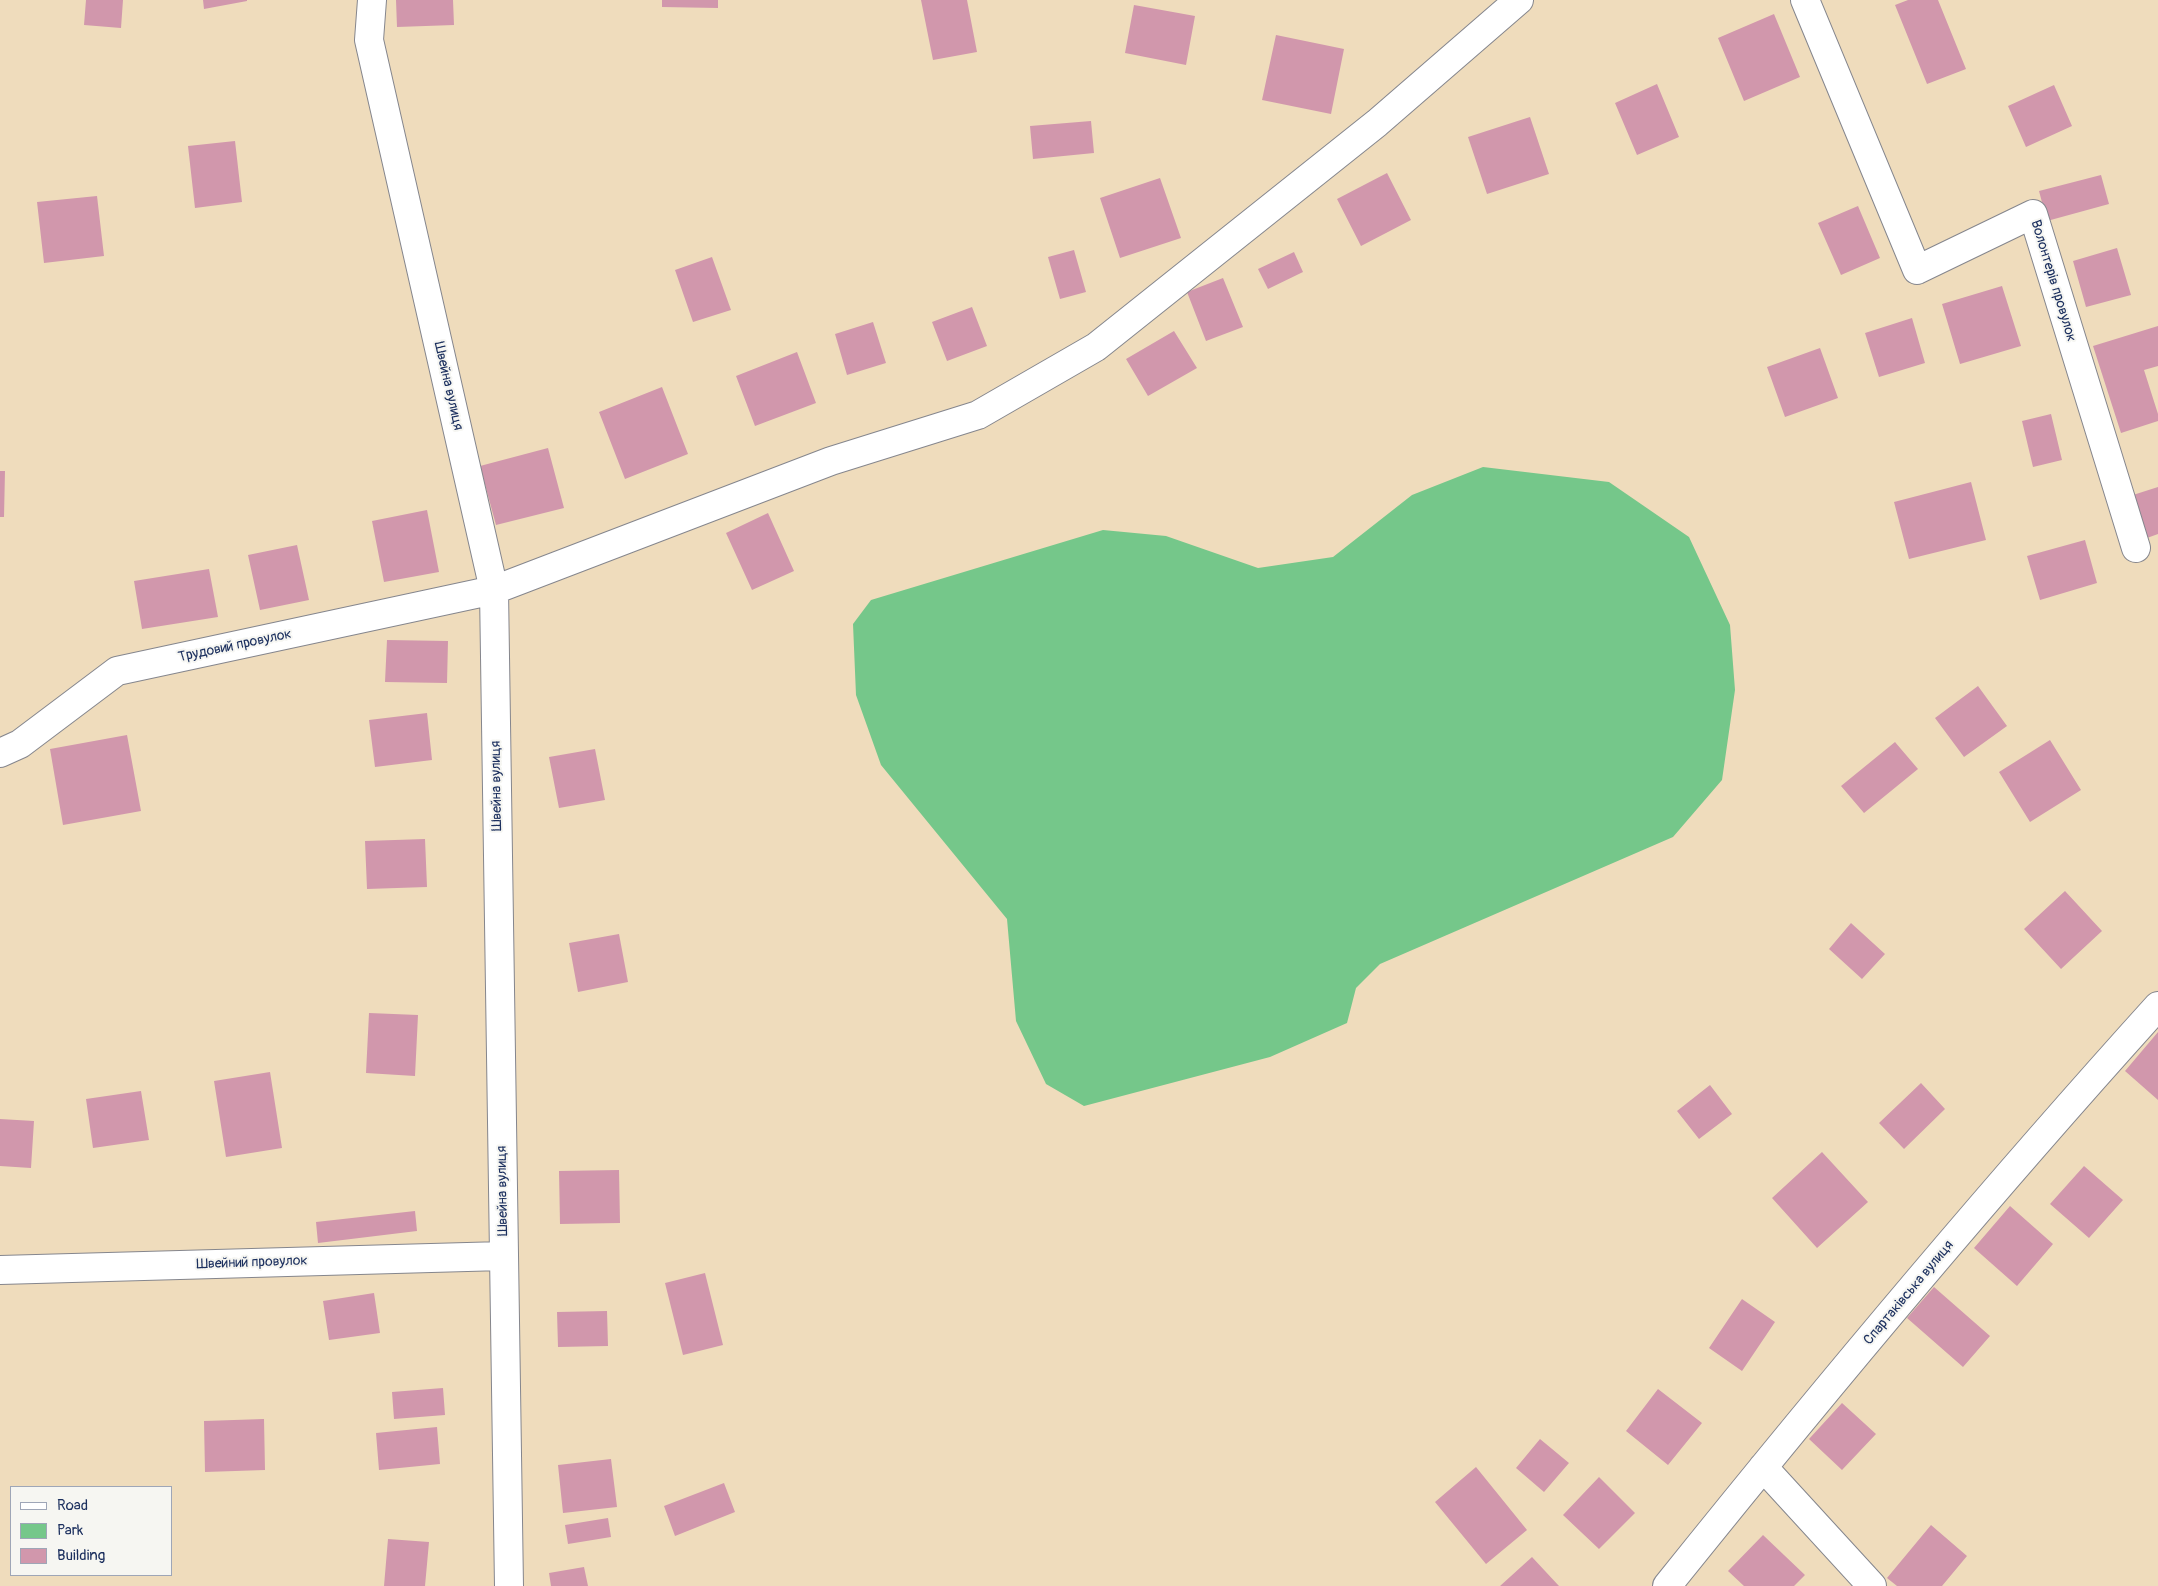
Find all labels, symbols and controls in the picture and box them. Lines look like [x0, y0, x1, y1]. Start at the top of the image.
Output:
street label: Волонтерів провулок [2026, 218, 2080, 344]
street label: Швейна вулиця [430, 340, 466, 432]
street label: Трудовий провулок [177, 626, 293, 666]
street label: Швейна вулиця [488, 741, 506, 831]
street label: Швейна вулиця [494, 1146, 512, 1236]
street label: Спартаківська вулиця [1860, 1237, 1958, 1349]
street label: Швейний провулок [196, 1253, 308, 1273]
legend [10, 1486, 172, 1576]
text: Road [57, 1496, 88, 1515]
text: Park [57, 1521, 83, 1540]
text: Building [57, 1546, 105, 1565]

